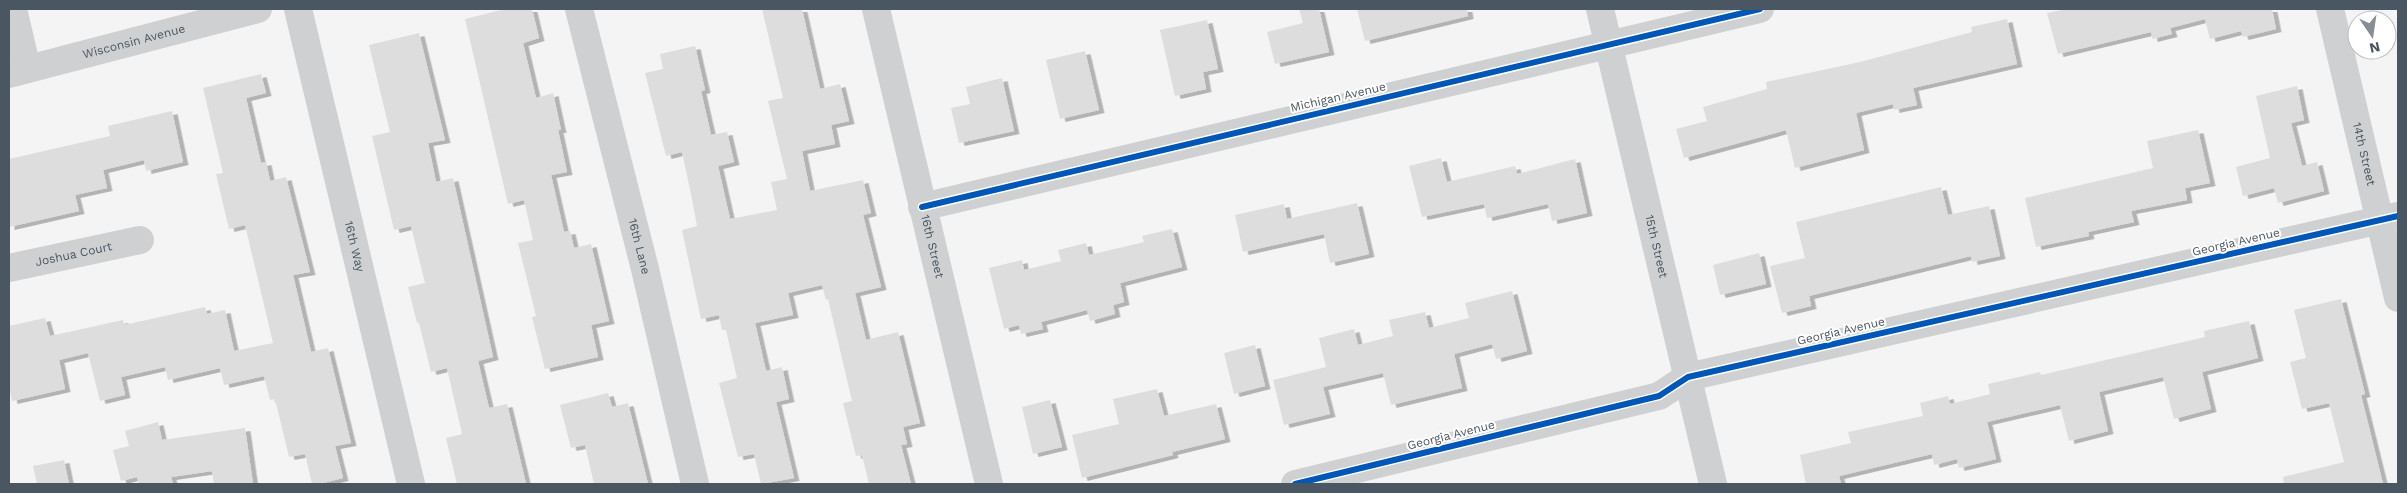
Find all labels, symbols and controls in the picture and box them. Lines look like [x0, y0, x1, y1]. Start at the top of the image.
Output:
north arrow [2347, 10, 2397, 60]
street label: Wisconsin Avenue [81, 21, 187, 62]
text: N [2368, 39, 2382, 57]
street label: Michigan Avenue [1289, 79, 1387, 115]
street label: 14th Street [2350, 121, 2378, 187]
street label: 16th Street [918, 213, 947, 279]
street label: 15th Street [1642, 213, 1671, 279]
street label: 16th Lane [625, 217, 653, 276]
street label: 16th Way [342, 219, 367, 274]
street label: Georgia Avenue [2191, 225, 2281, 259]
street label: Joshua Court [34, 239, 113, 269]
street label: Georgia Avenue [1796, 314, 1886, 348]
street label: Georgia Avenue [1406, 417, 1496, 453]

